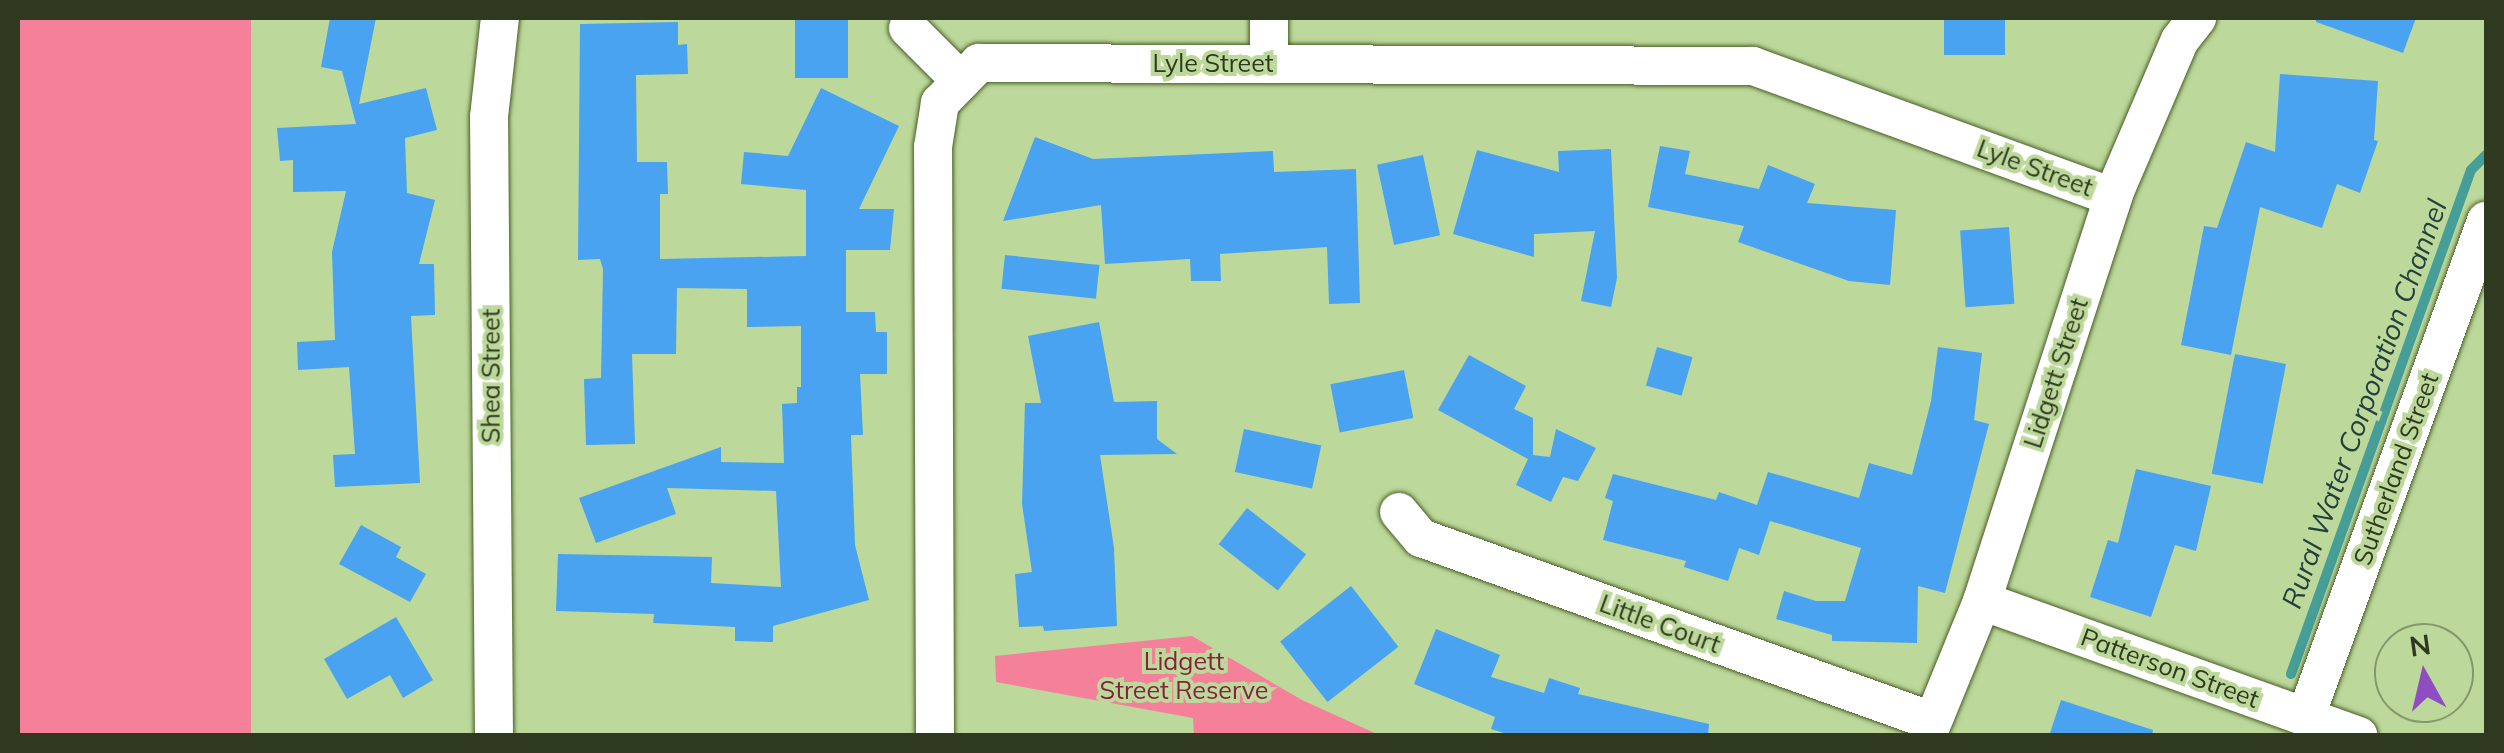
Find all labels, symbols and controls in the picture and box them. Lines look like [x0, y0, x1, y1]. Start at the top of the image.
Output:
street label: Lyle Street [1152, 48, 1274, 78]
street label: Lyle Street [1973, 133, 2097, 203]
water label: Rural Water Corporation Channel [2274, 195, 2454, 613]
street label: Lidgett Street [2018, 294, 2094, 452]
street label: Shea Street [476, 309, 506, 443]
street label: Sutherland Street [2347, 369, 2445, 569]
street label: Little Court [1596, 588, 1724, 660]
street label: Patterson Street [2077, 622, 2263, 714]
north arrow [2374, 623, 2474, 723]
text: N [2407, 626, 2433, 664]
park label: Lidgett Street Reserve [1100, 647, 1268, 706]

